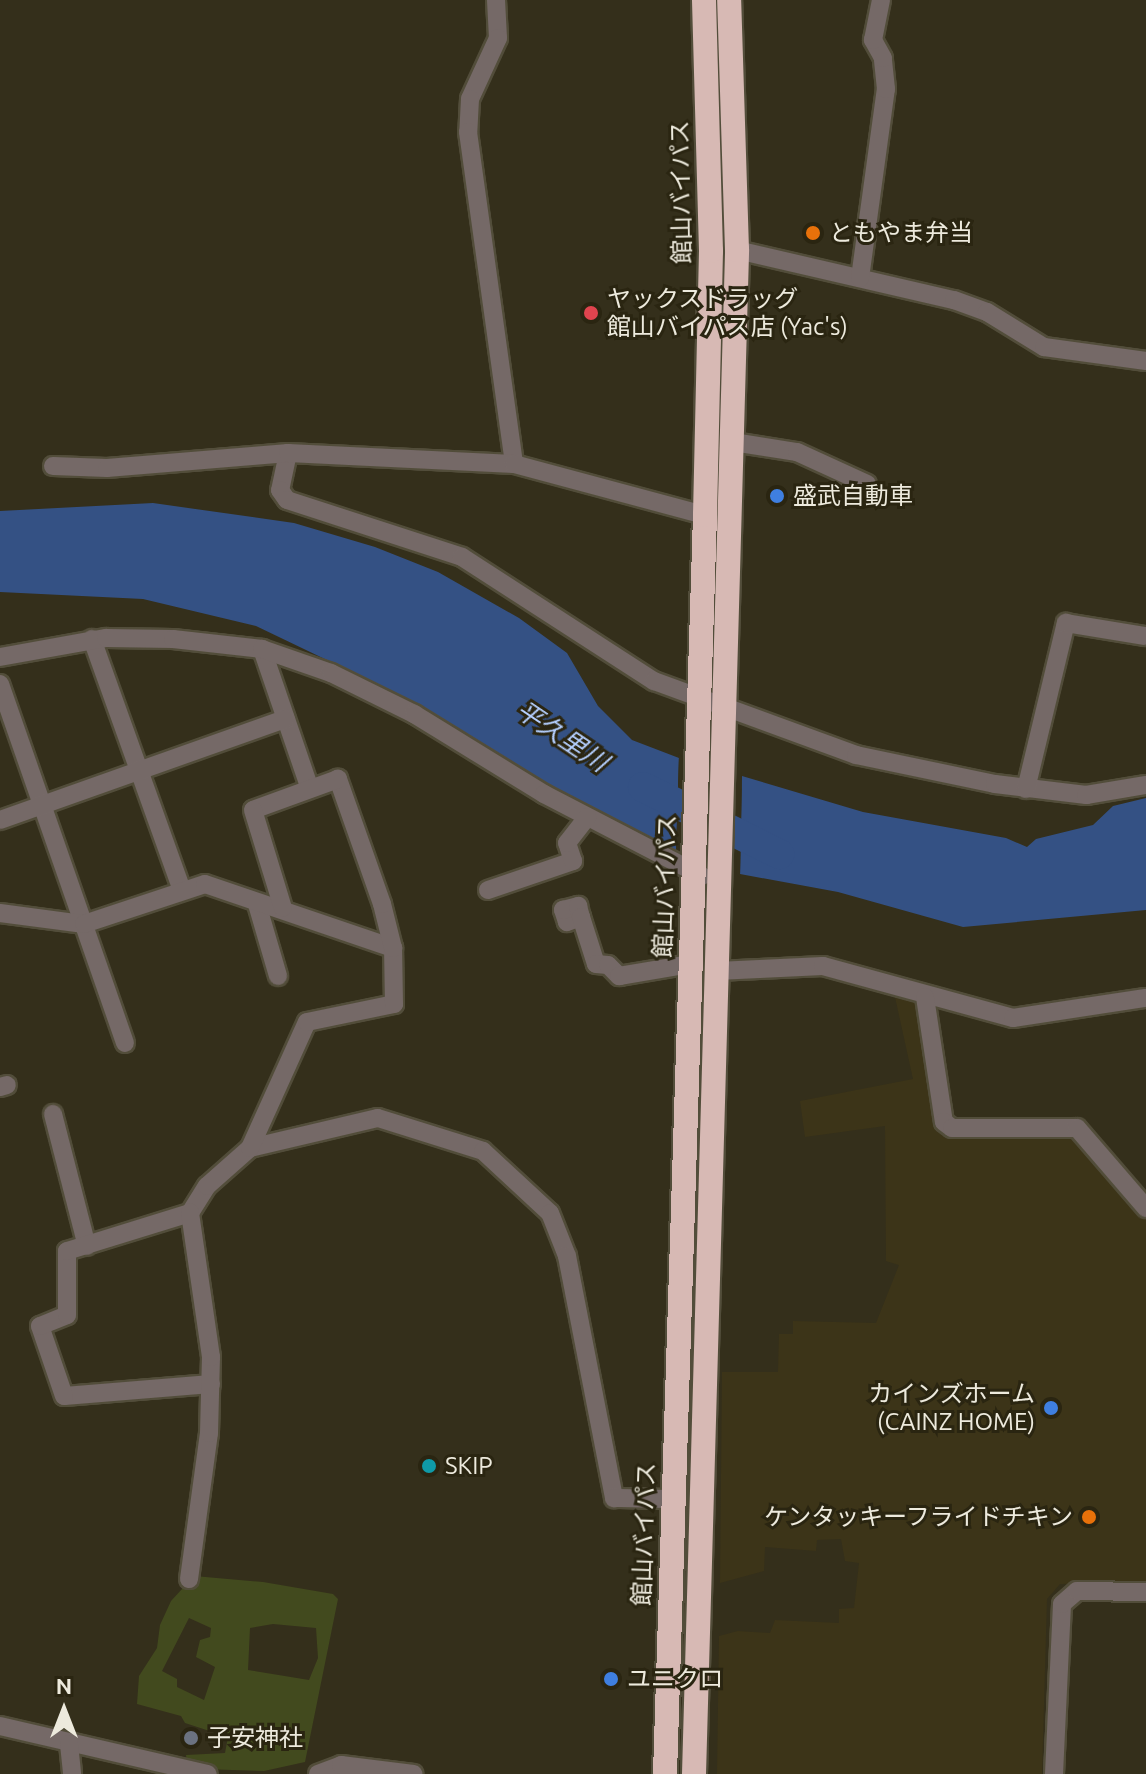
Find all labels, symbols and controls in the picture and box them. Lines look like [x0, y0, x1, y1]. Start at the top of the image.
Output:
street label: 館山バイパス [665, 120, 697, 264]
place label: ともやま弁当 [829, 219, 973, 247]
marker: ともやま弁当 [804, 224, 822, 242]
place label: ヤックスドラッグ 館山バイパス店 (Yac's) [607, 285, 848, 341]
marker: ヤックスドラッグ 館山バイパス店 (Yac's) [582, 304, 600, 322]
place label: 盛武自動車 [793, 482, 913, 510]
marker: 盛武自動車 [768, 487, 786, 505]
water label: 平久里川 [510, 694, 614, 778]
street label: 館山バイパス [648, 814, 682, 958]
place label: カインズホーム (CAINZ HOME) [867, 1380, 1035, 1436]
marker: カインズホーム (CAINZ HOME) [1042, 1399, 1060, 1417]
place label: SKIP [445, 1452, 493, 1480]
marker: SKIP [420, 1457, 438, 1475]
street label: 館山バイパス [627, 1462, 661, 1606]
place label: ケンタッキーフライドチキン [761, 1503, 1073, 1531]
marker: ケンタッキーフライドチキン [1080, 1508, 1098, 1526]
place label: ユニクロ [627, 1665, 723, 1693]
north arrow [24, 1670, 104, 1750]
marker: ユニクロ [602, 1670, 620, 1688]
text: N [56, 1673, 72, 1698]
place label: 子安神社 [207, 1724, 303, 1752]
marker: 子安神社 [182, 1729, 200, 1747]

